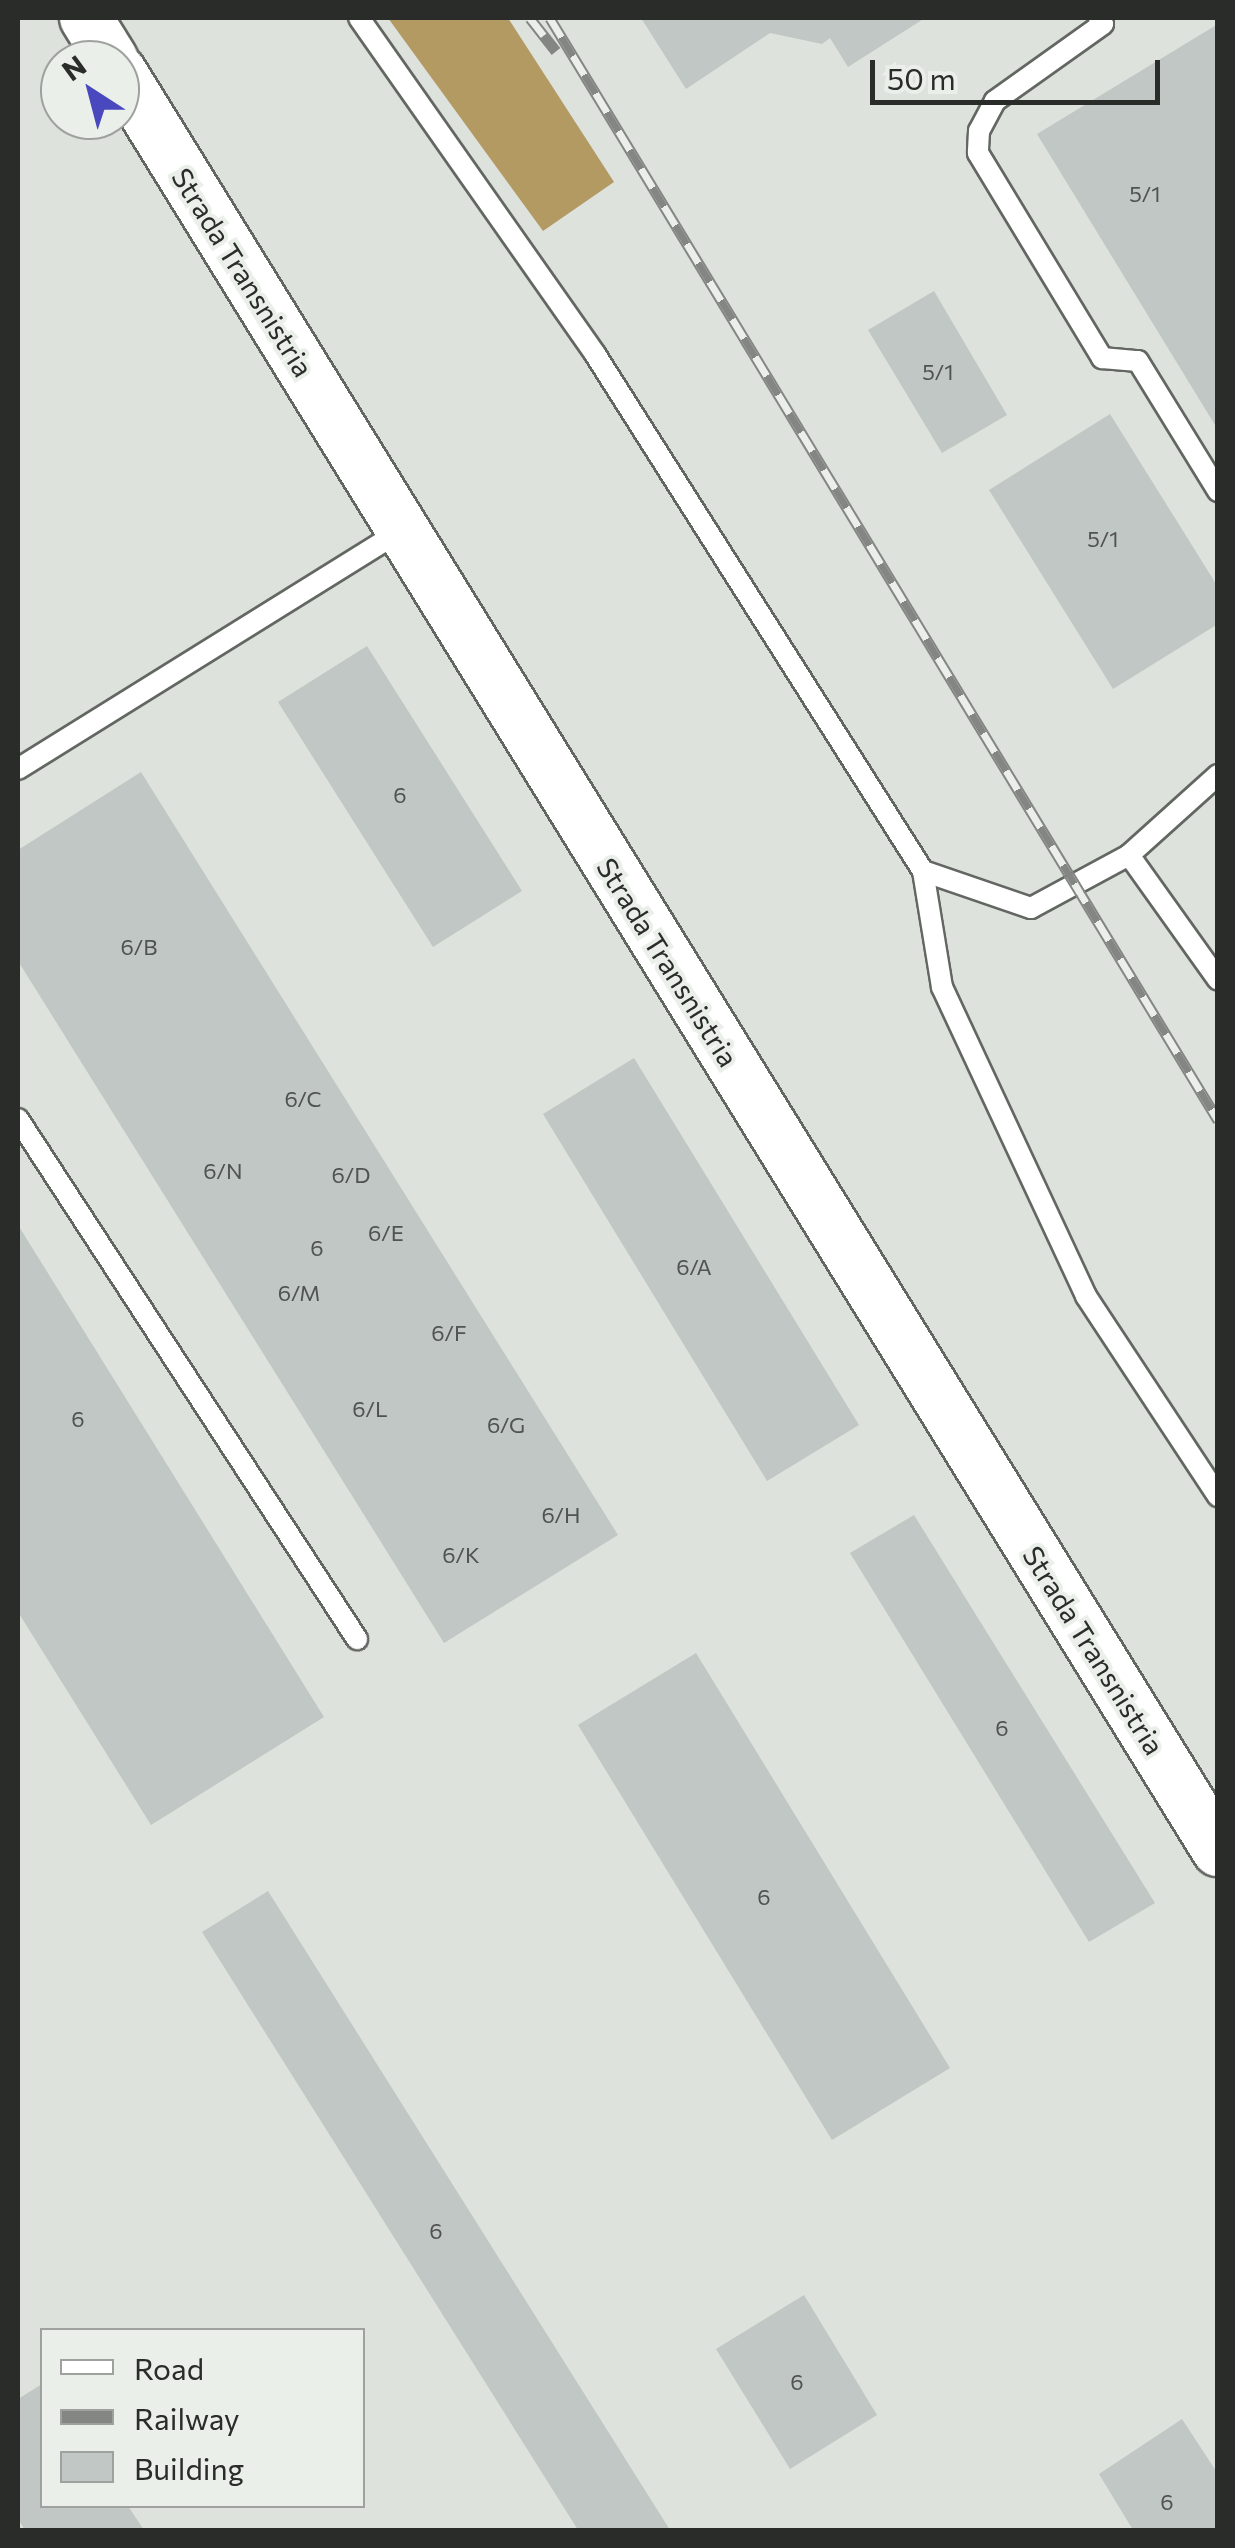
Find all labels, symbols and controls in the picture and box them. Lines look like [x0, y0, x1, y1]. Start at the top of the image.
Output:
north arrow [40, 40, 140, 140]
scale bar [875, 40, 1165, 102]
text: N [55, 47, 92, 87]
text: 50 m [887, 59, 956, 96]
street label: Strada Transnistria [165, 161, 321, 383]
house number: 5/1 [1129, 181, 1161, 207]
house number: 5/1 [922, 359, 954, 385]
house number: 5/1 [1087, 526, 1119, 552]
house number: 6 [393, 782, 407, 808]
street label: Strada Transnistria [590, 851, 746, 1073]
house number: 6/B [121, 934, 157, 960]
house number: 6/C [284, 1086, 322, 1112]
house number: 6/N [203, 1158, 243, 1184]
house number: 6/D [332, 1162, 370, 1188]
house number: 6/E [368, 1220, 404, 1246]
house number: 6 [310, 1235, 324, 1261]
house number: 6/A [676, 1254, 712, 1280]
house number: 6/M [278, 1280, 320, 1306]
house number: 6/F [431, 1320, 467, 1346]
house number: 6/L [352, 1396, 388, 1422]
house number: 6 [71, 1406, 85, 1432]
house number: 6/G [487, 1412, 525, 1438]
house number: 6/H [541, 1502, 581, 1528]
street label: Strada Transnistria [1016, 1539, 1172, 1761]
house number: 6/K [442, 1542, 480, 1568]
house number: 6 [995, 1715, 1009, 1741]
house number: 6 [757, 1884, 771, 1910]
house number: 6 [429, 2218, 443, 2244]
legend [40, 2328, 365, 2508]
text: Road [134, 2349, 204, 2386]
house number: 6 [790, 2369, 804, 2395]
text: Railway [134, 2399, 240, 2436]
text: Building [134, 2449, 244, 2486]
house number: 6 [1160, 2489, 1174, 2515]

